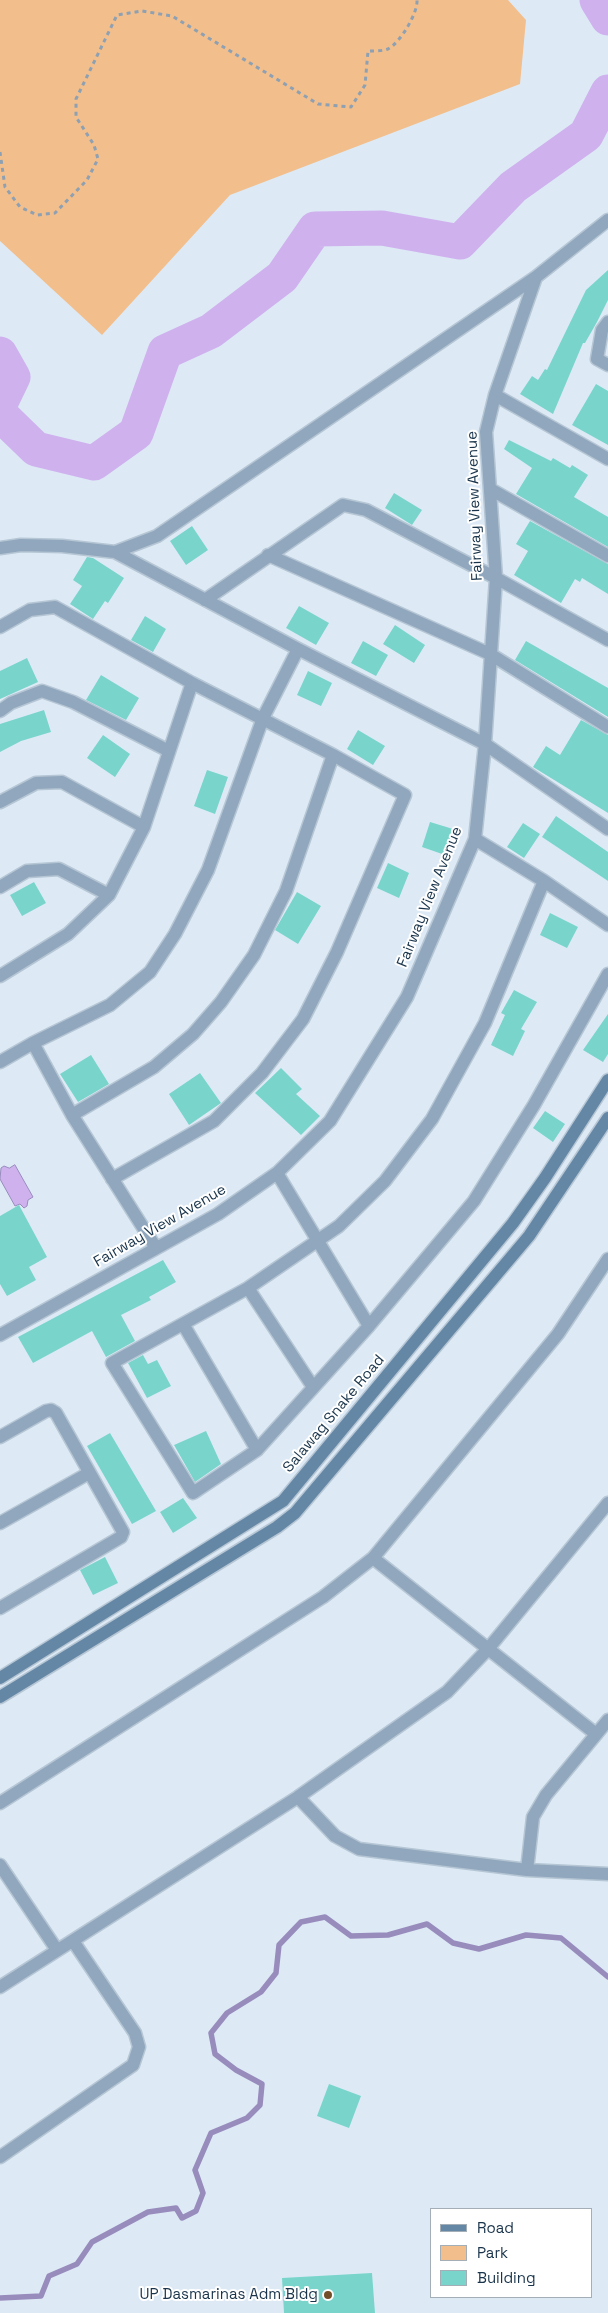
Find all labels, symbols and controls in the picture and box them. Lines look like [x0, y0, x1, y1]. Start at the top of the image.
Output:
street label: Fairway View Avenue [463, 431, 487, 581]
street label: Fairway View Avenue [394, 824, 466, 970]
street label: Fairway View Avenue [91, 1181, 229, 1271]
street label: Salawag Snake Road [280, 1352, 388, 1476]
legend [430, 2208, 593, 2298]
text: Road [477, 2218, 514, 2237]
text: Park [477, 2243, 508, 2262]
text: Building [477, 2268, 536, 2287]
place label: UP Dasmarinas Adm Bldg [140, 2286, 318, 2304]
marker: UP Dasmarinas Adm Bldg [322, 2289, 334, 2301]

